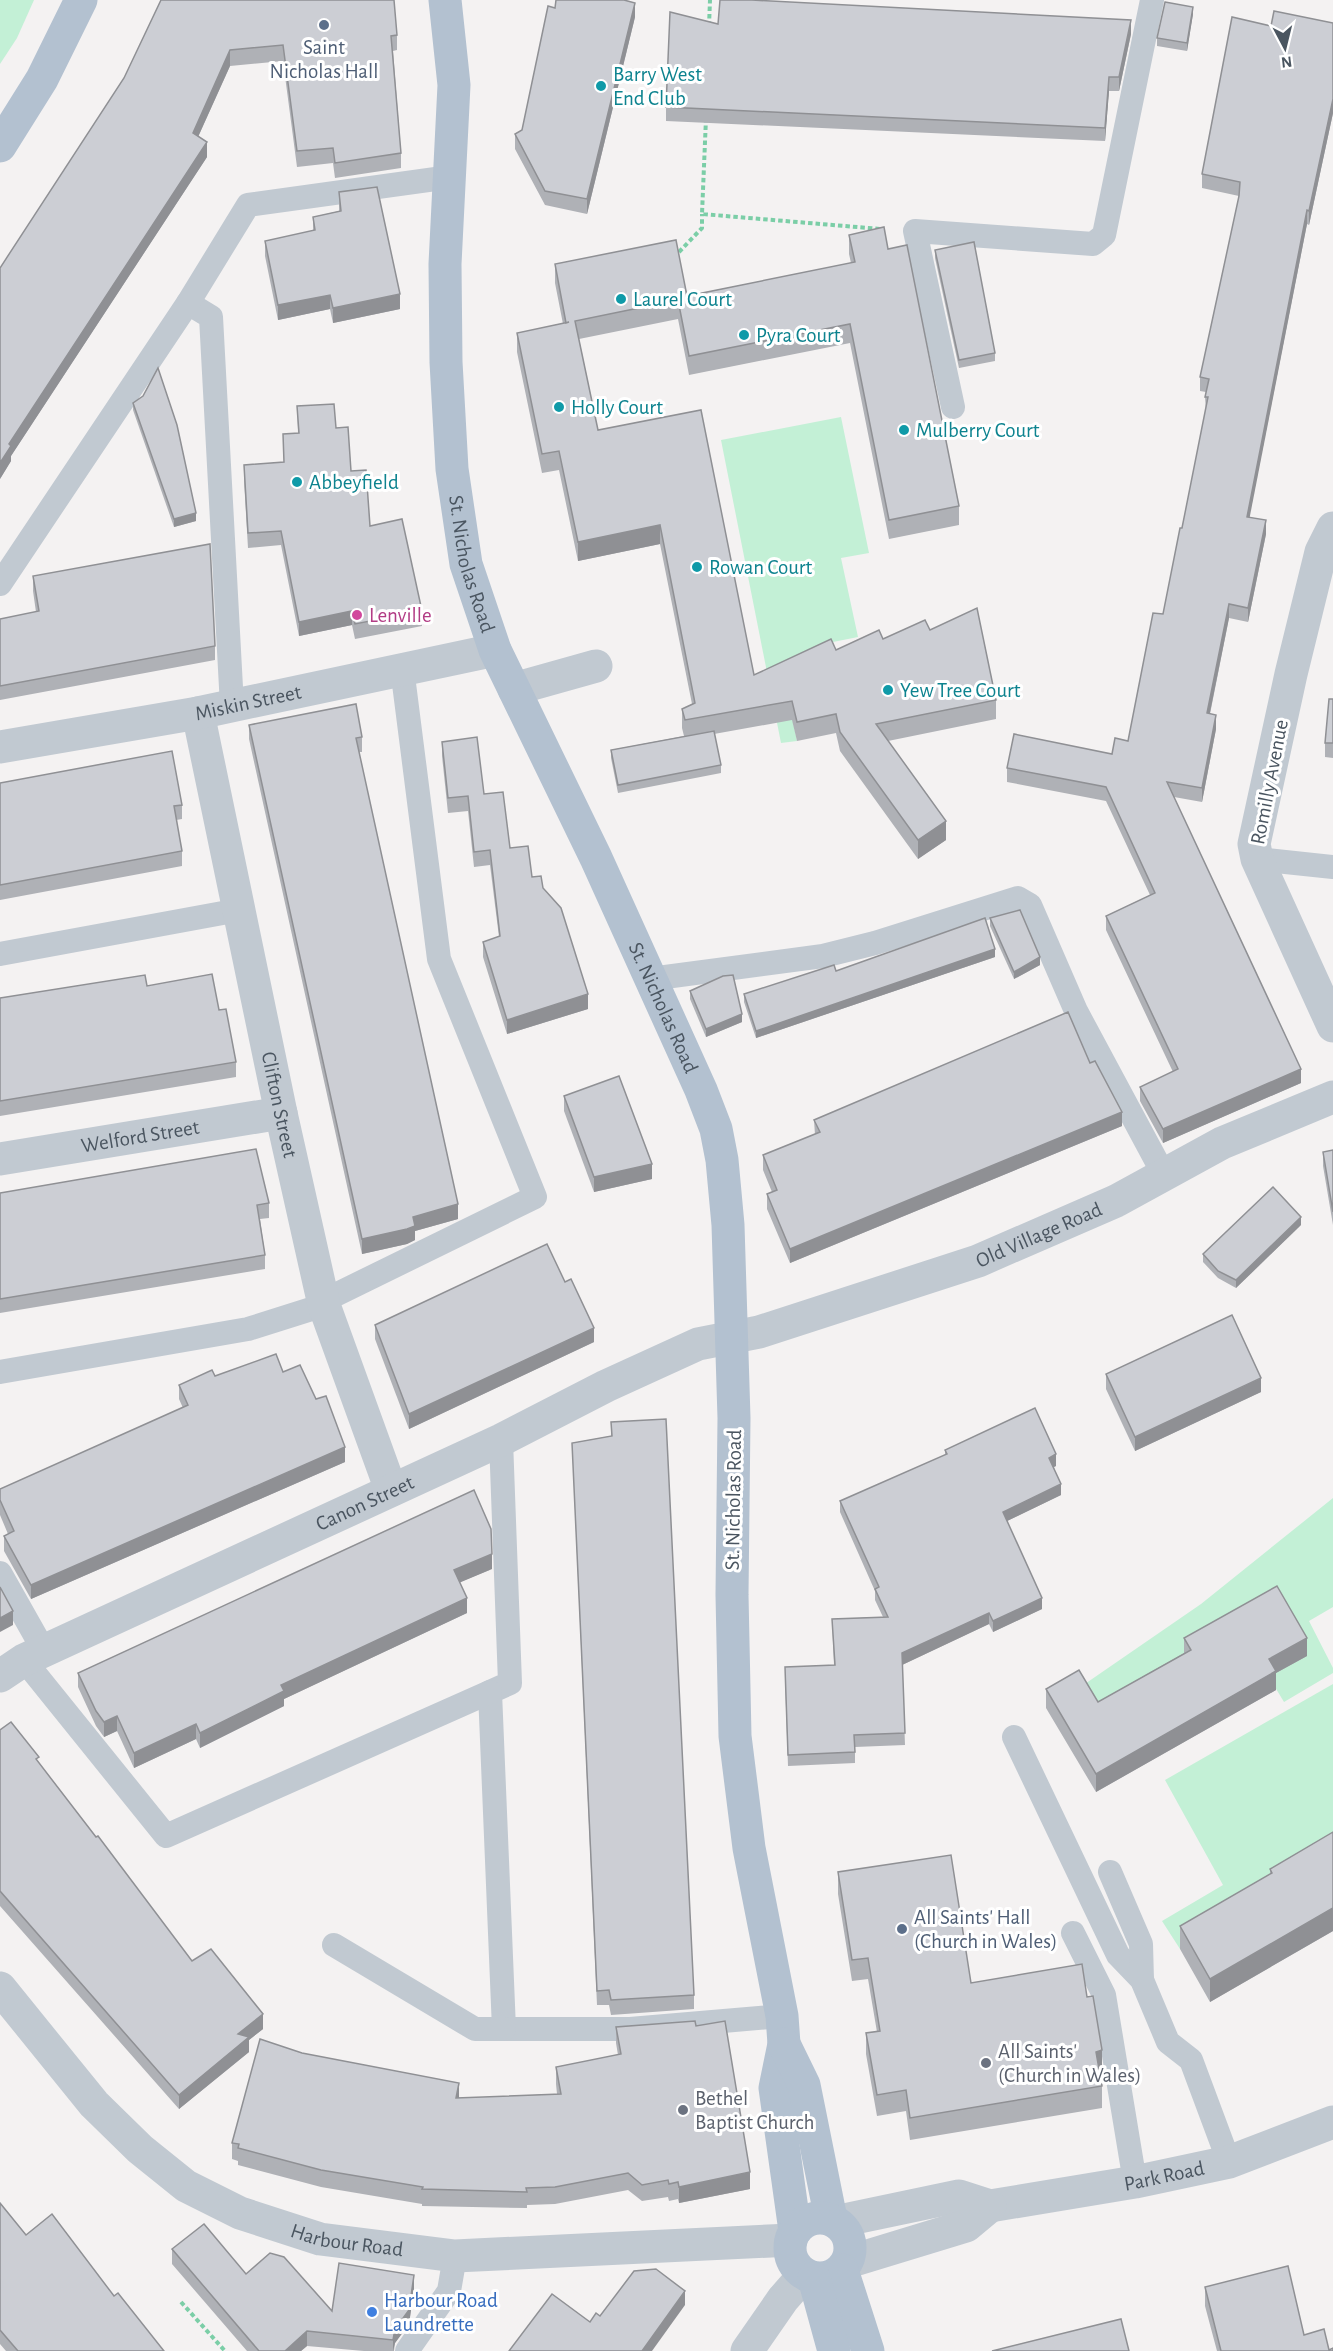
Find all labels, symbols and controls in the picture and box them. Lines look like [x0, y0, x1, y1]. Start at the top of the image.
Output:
marker: Saint Nicholas Hall [317, 18, 331, 32]
north arrow [1255, 18, 1315, 78]
place label: Saint Nicholas Hall [270, 37, 378, 82]
text: N [1280, 53, 1293, 71]
place label: Barry West End Club [613, 64, 702, 109]
marker: Barry West End Club [594, 79, 608, 93]
place label: Laurel Court [633, 289, 732, 310]
marker: Laurel Court [614, 292, 628, 306]
place label: Pyra Court [756, 325, 841, 346]
marker: Pyra Court [737, 328, 751, 342]
place label: Holly Court [571, 397, 663, 418]
marker: Holly Court [552, 400, 566, 414]
place label: Mulberry Court [916, 420, 1040, 441]
marker: Mulberry Court [897, 423, 911, 437]
place label: Abbeyfield [309, 472, 399, 493]
marker: Abbeyfield [290, 475, 304, 489]
street label: St. Nicholas Road [445, 494, 498, 635]
place label: Rowan Court [709, 557, 813, 578]
marker: Rowan Court [690, 560, 704, 574]
place label: Lenville [369, 605, 432, 626]
marker: Lenville [350, 608, 364, 622]
place label: Yew Tree Court [900, 680, 1021, 701]
street label: Miskin Street [193, 681, 303, 724]
marker: Yew Tree Court [881, 683, 895, 697]
street label: Romilly Avenue [1247, 718, 1292, 846]
street label: St. Nicholas Road [625, 939, 702, 1076]
street label: Clifton Street [258, 1050, 301, 1160]
street label: Welford Street [80, 1116, 201, 1157]
street label: Old Village Road [973, 1198, 1105, 1272]
street label: St. Nicholas Road [722, 1429, 745, 1571]
street label: Canon Street [313, 1472, 417, 1535]
place label: All Saints' Hall (Church in Wales) [914, 1907, 1057, 1952]
marker: All Saints' Hall (Church in Wales) [895, 1922, 909, 1936]
place label: All Saints' (Church in Wales) [998, 2041, 1141, 2086]
marker: All Saints' (Church in Wales) [979, 2056, 993, 2070]
place label: Bethel Baptist Church [695, 2088, 815, 2133]
marker: Bethel Baptist Church [676, 2103, 690, 2117]
street label: Park Road [1123, 2158, 1206, 2195]
street label: Harbour Road [288, 2220, 404, 2260]
place label: Harbour Road Laundrette [384, 2290, 498, 2335]
marker: Harbour Road Laundrette [365, 2305, 379, 2319]

